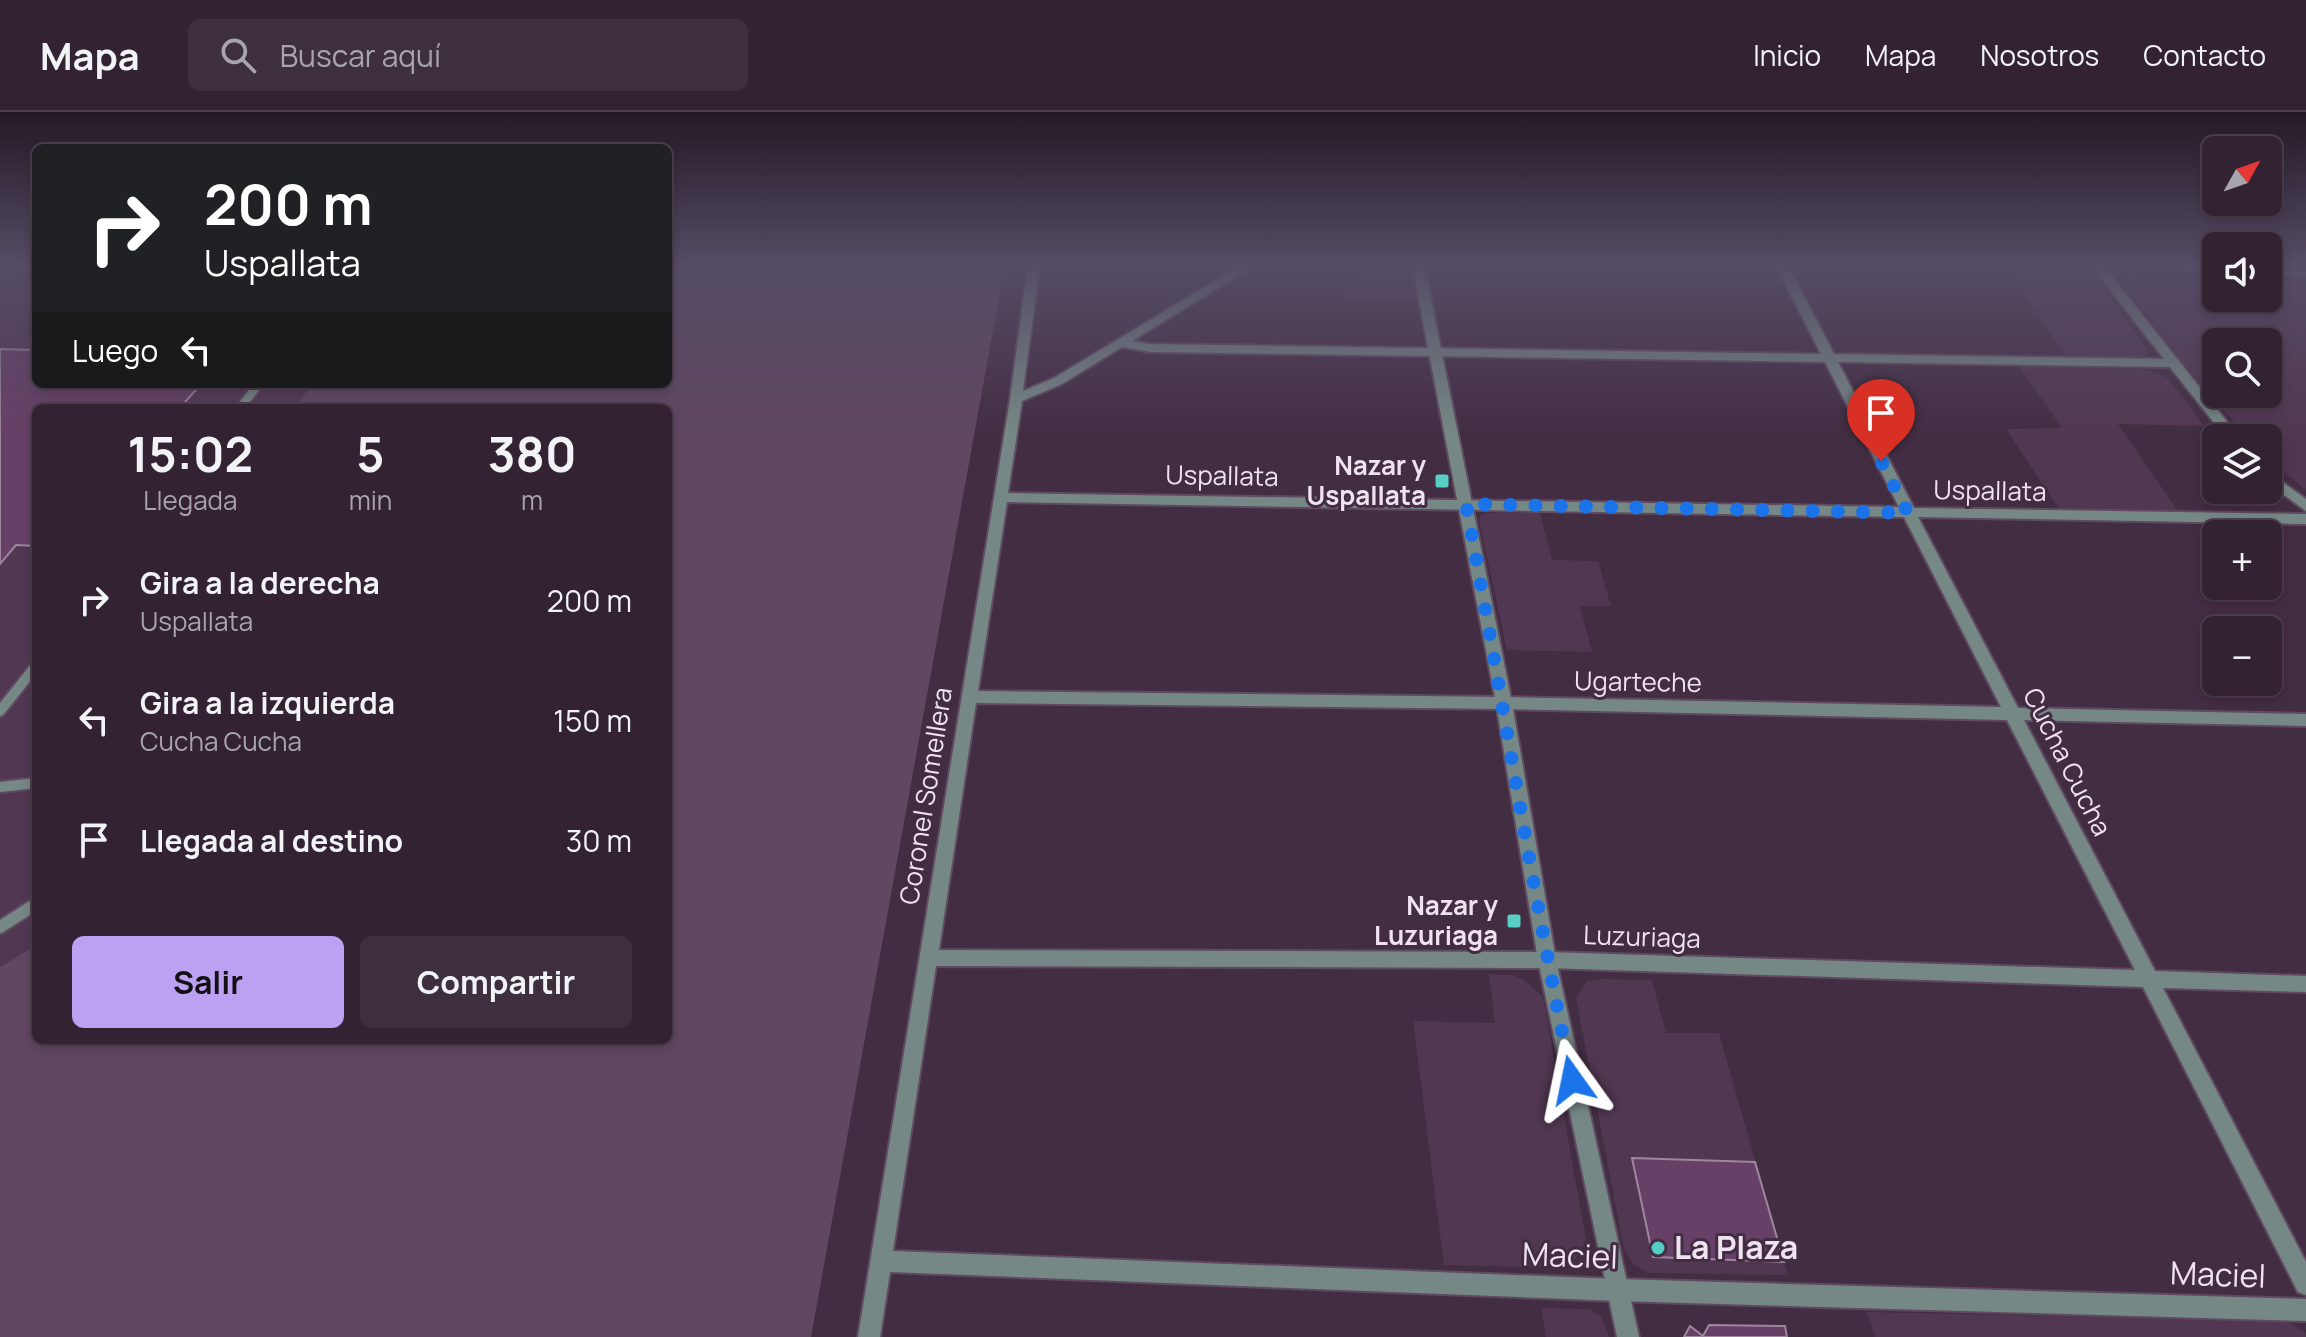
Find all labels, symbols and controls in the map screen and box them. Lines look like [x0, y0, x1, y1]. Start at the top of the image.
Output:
search box [188, 19, 748, 91]
text: Mapa [40, 29, 140, 81]
icon: search [216, 33, 260, 77]
text: Buscar aquí [280, 35, 441, 76]
text: Inicio [1753, 36, 1821, 74]
text: Mapa [1865, 36, 1936, 74]
text: Nosotros [1980, 36, 2099, 74]
text: Contacto [2143, 36, 2266, 74]
north arrow [2202, 136, 2282, 216]
map controls [2202, 136, 2282, 696]
text: 200 m [204, 165, 373, 242]
icon: right [72, 176, 176, 280]
button: sound [2202, 232, 2282, 312]
text: Uspallata [204, 238, 361, 287]
icon: left [174, 328, 218, 372]
button: search [2202, 328, 2282, 408]
text: Luego [72, 330, 158, 371]
pin [1847, 379, 1915, 461]
icon: arrive [1859, 391, 1903, 435]
text: 15:02 [127, 421, 253, 486]
text: 5 [356, 421, 385, 486]
text: 380 [488, 421, 577, 486]
button: layers [2202, 424, 2282, 504]
place label: Nazar y Uspallata [1306, 447, 1426, 513]
street label: Uspallata [1165, 456, 1279, 494]
street label: Uspallata [1933, 471, 2047, 509]
marker: Nazar y Uspallata [1433, 472, 1451, 490]
text: Llegada [143, 482, 237, 518]
text: min [349, 482, 392, 518]
text: m [521, 482, 543, 518]
button: + [2202, 520, 2282, 600]
text: Gira a la derecha [140, 562, 380, 603]
icon: right [72, 578, 116, 622]
text: 200 m [547, 580, 632, 621]
text: Uspallata [140, 603, 253, 639]
button: − [2202, 616, 2282, 696]
street label: Ugarteche [1574, 662, 1702, 700]
street label: Cucha Cucha [2015, 681, 2121, 842]
text: Gira a la izquierda [140, 682, 395, 723]
street label: Coronel Somellera [890, 685, 960, 907]
icon: left [72, 698, 116, 742]
text: 150 m [553, 700, 632, 741]
text: Cucha Cucha [140, 723, 302, 759]
icon: arrive [72, 818, 116, 862]
text: Llegada al destino [140, 820, 403, 861]
text: 30 m [566, 820, 632, 861]
place label: Nazar y Luzuriaga [1374, 887, 1498, 953]
marker: Nazar y Luzuriaga [1505, 912, 1523, 930]
street label: Luzuriaga [1583, 916, 1701, 956]
button: Salir [72, 936, 344, 1028]
button: Compartir [360, 936, 632, 1028]
position arrow [1530, 1038, 1614, 1122]
place label: La Plaza [1674, 1225, 1798, 1269]
street label: Maciel [1522, 1231, 1619, 1279]
marker: La Plaza [1649, 1239, 1667, 1257]
street label: Maciel [2170, 1250, 2267, 1298]

